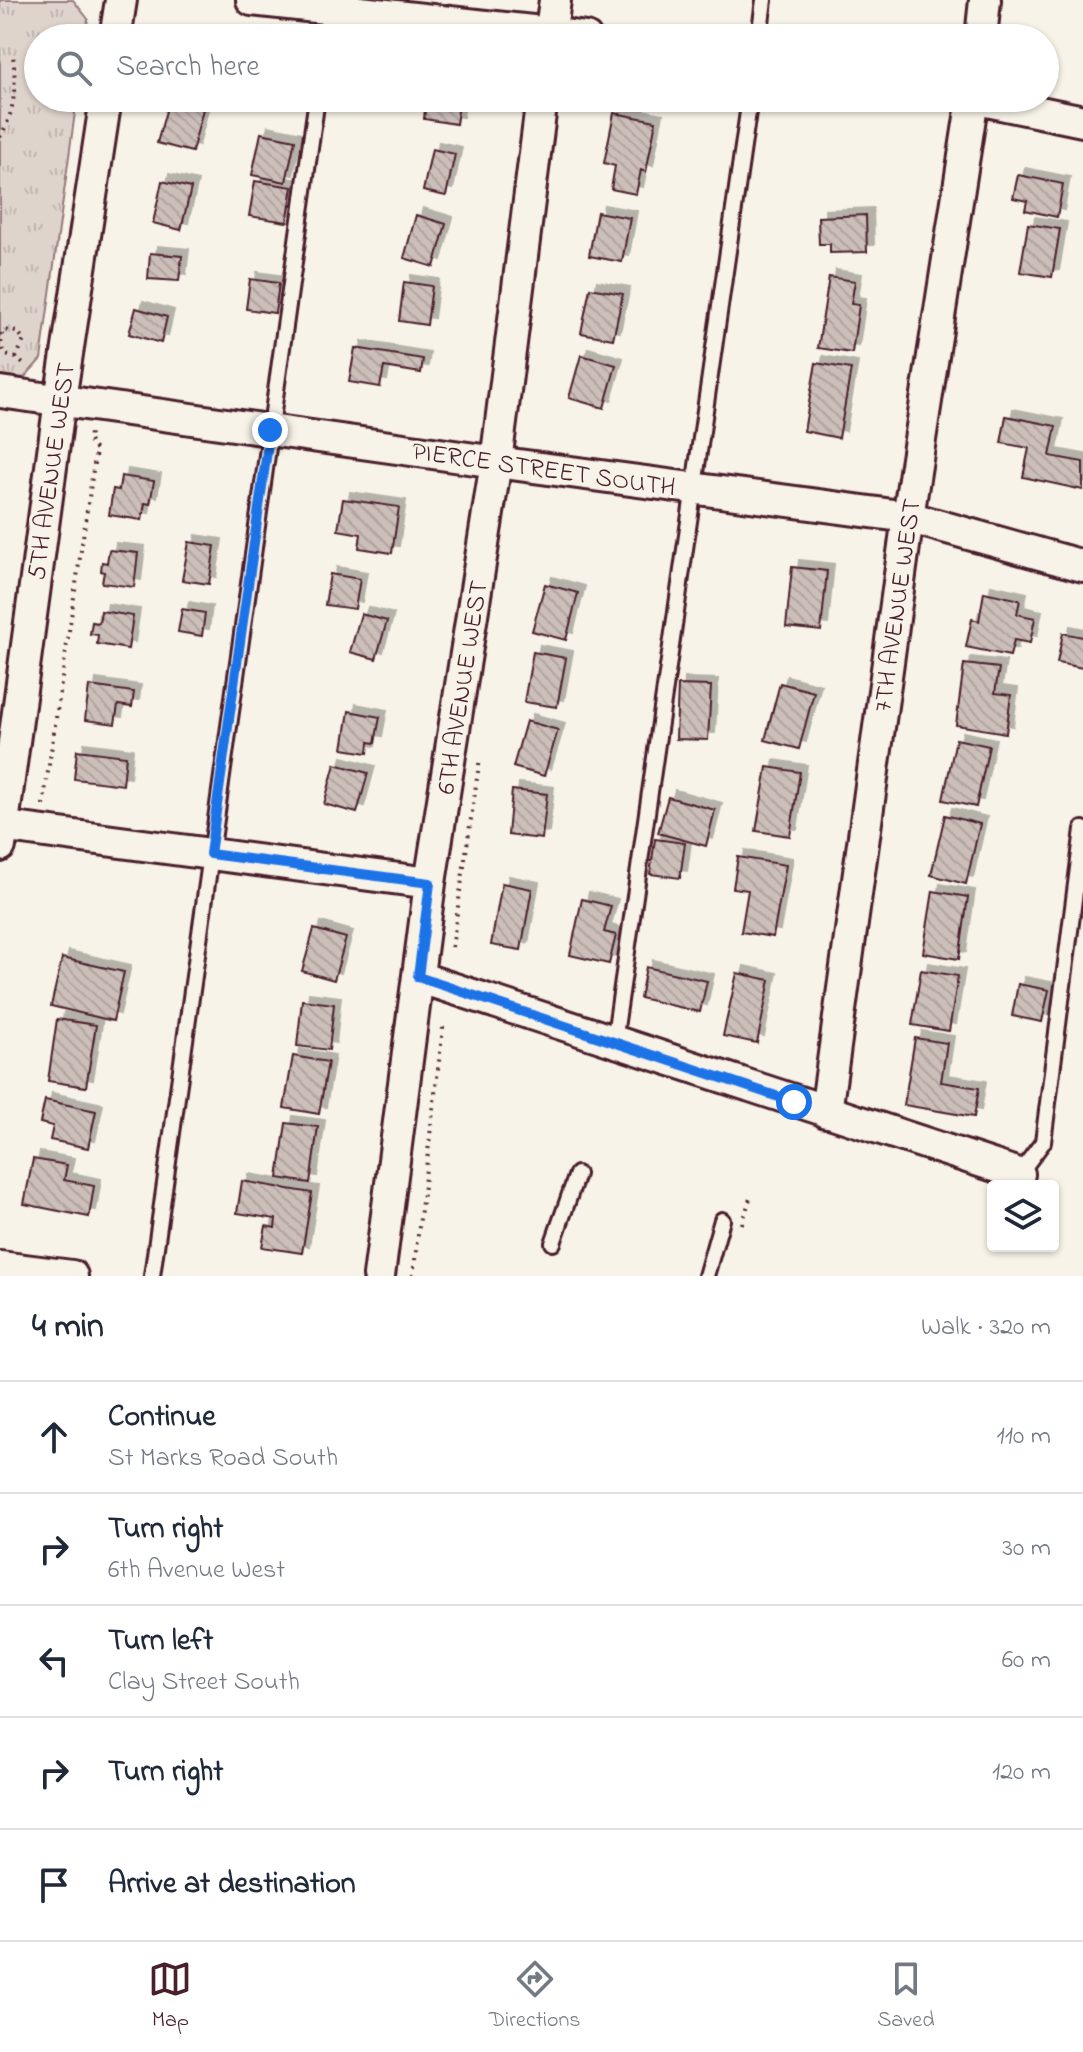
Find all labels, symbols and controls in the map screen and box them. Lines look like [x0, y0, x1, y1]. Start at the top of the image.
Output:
search box [24, 24, 1059, 112]
icon: search [52, 46, 96, 90]
text: Search here [116, 46, 260, 90]
street label: 5TH AVENUE WEST [19, 360, 87, 583]
route end [252, 412, 288, 448]
street label: PIERCE STREET SOUTH [409, 434, 678, 508]
street label: 7TH AVENUE WEST [865, 496, 933, 714]
street label: 6TH AVENUE WEST [428, 578, 500, 797]
route start [776, 1084, 812, 1120]
map controls [987, 1180, 1059, 1252]
button: layers [987, 1180, 1059, 1252]
text: 4 min [32, 1303, 104, 1353]
text: Walk · 320 m [921, 1309, 1051, 1347]
text: Continue [108, 1396, 216, 1440]
icon: ahead [32, 1415, 76, 1459]
text: 110 m [997, 1418, 1051, 1456]
text: St Marks Road South [108, 1440, 338, 1478]
text: Turn right [108, 1508, 223, 1552]
icon: right [32, 1527, 76, 1571]
text: 30 m [1002, 1530, 1051, 1568]
text: 6th Avenue West [108, 1552, 285, 1590]
text: Turn left [108, 1620, 213, 1664]
icon: left [32, 1639, 76, 1683]
text: 60 m [1002, 1642, 1051, 1680]
text: Clay Street South [108, 1664, 300, 1702]
icon: right [32, 1751, 76, 1795]
text: Turn right [108, 1751, 223, 1795]
text: 120 m [992, 1754, 1051, 1792]
icon: arrive [32, 1863, 76, 1907]
text: Arrive at destination [108, 1863, 356, 1907]
tab: Map [148, 1957, 192, 2037]
tab: Directions [489, 1957, 580, 2037]
tab: Saved [877, 1957, 935, 2037]

